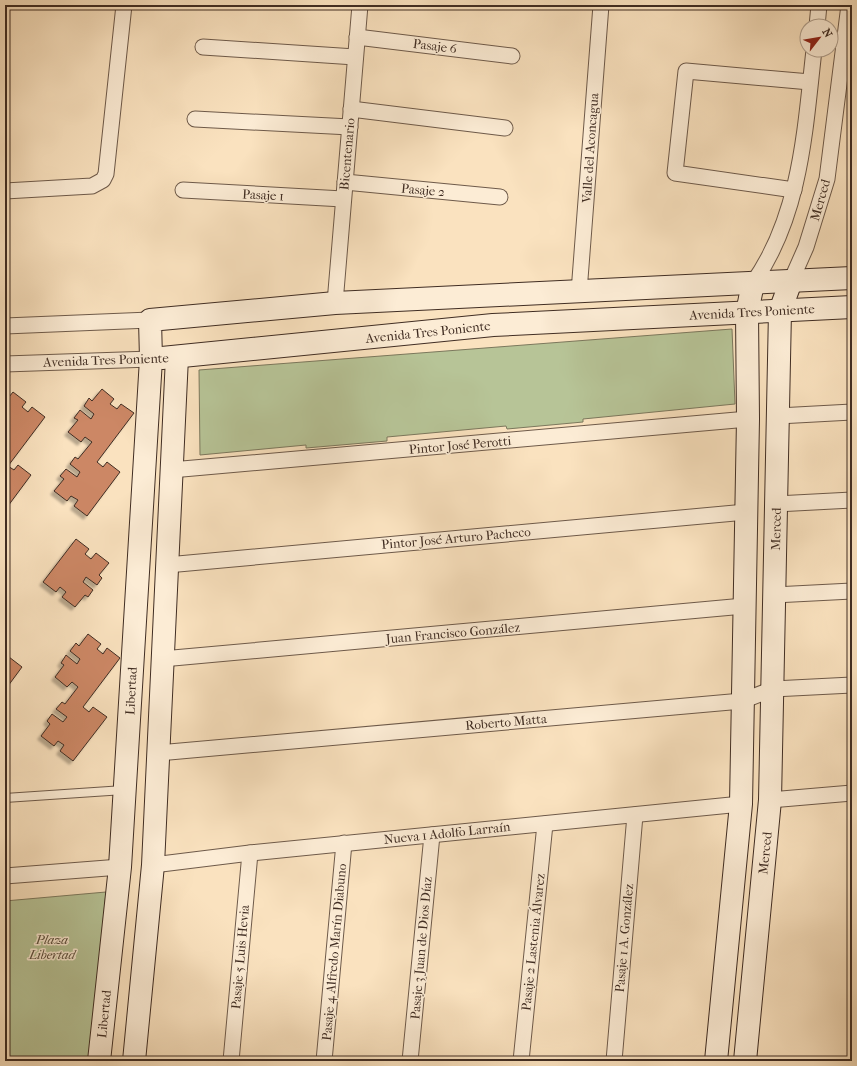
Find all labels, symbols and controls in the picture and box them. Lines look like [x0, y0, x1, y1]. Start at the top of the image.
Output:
north arrow [799, 18, 839, 58]
text: N [819, 26, 835, 41]
street label: Pasaje 6 [412, 36, 459, 56]
street label: Valle del Aconcagua [579, 92, 601, 205]
street label: Bicentenario [336, 117, 358, 191]
street label: Merced [807, 176, 833, 223]
street label: Pasaje 2 [401, 181, 446, 199]
street label: Pasaje 1 [242, 186, 284, 204]
street label: Avenida Tres Poniente [688, 301, 816, 323]
street label: Avenida Tres Poniente [364, 318, 492, 346]
street label: Avenida Tres Poniente [42, 350, 170, 370]
street label: Pintor José Perotti [408, 433, 512, 457]
street label: Merced [768, 507, 784, 551]
street label: Pintor José Arturo Pacheco [381, 524, 532, 552]
street label: Juan Francisco González [384, 620, 521, 646]
street label: Libertad [122, 666, 140, 715]
street label: Roberto Matta [465, 711, 548, 733]
street label: Nueva 1 Adolfo Larraín [383, 819, 511, 847]
street label: Merced [755, 830, 775, 875]
street label: Pasaje 4 Alfredo Marín Diabuno [319, 862, 349, 1041]
street label: Pasaje 2 Lastenia Álvarez [518, 872, 548, 1012]
street label: Pasaje 3 Juan de Dios Díaz [407, 876, 435, 1020]
street label: Pasaje 1 A. González [612, 883, 636, 993]
street label: Pasaje 5 Luis Hevia [228, 903, 252, 1010]
park label: Plaza Libertad [28, 932, 77, 962]
street label: Libertad [94, 988, 114, 1039]

